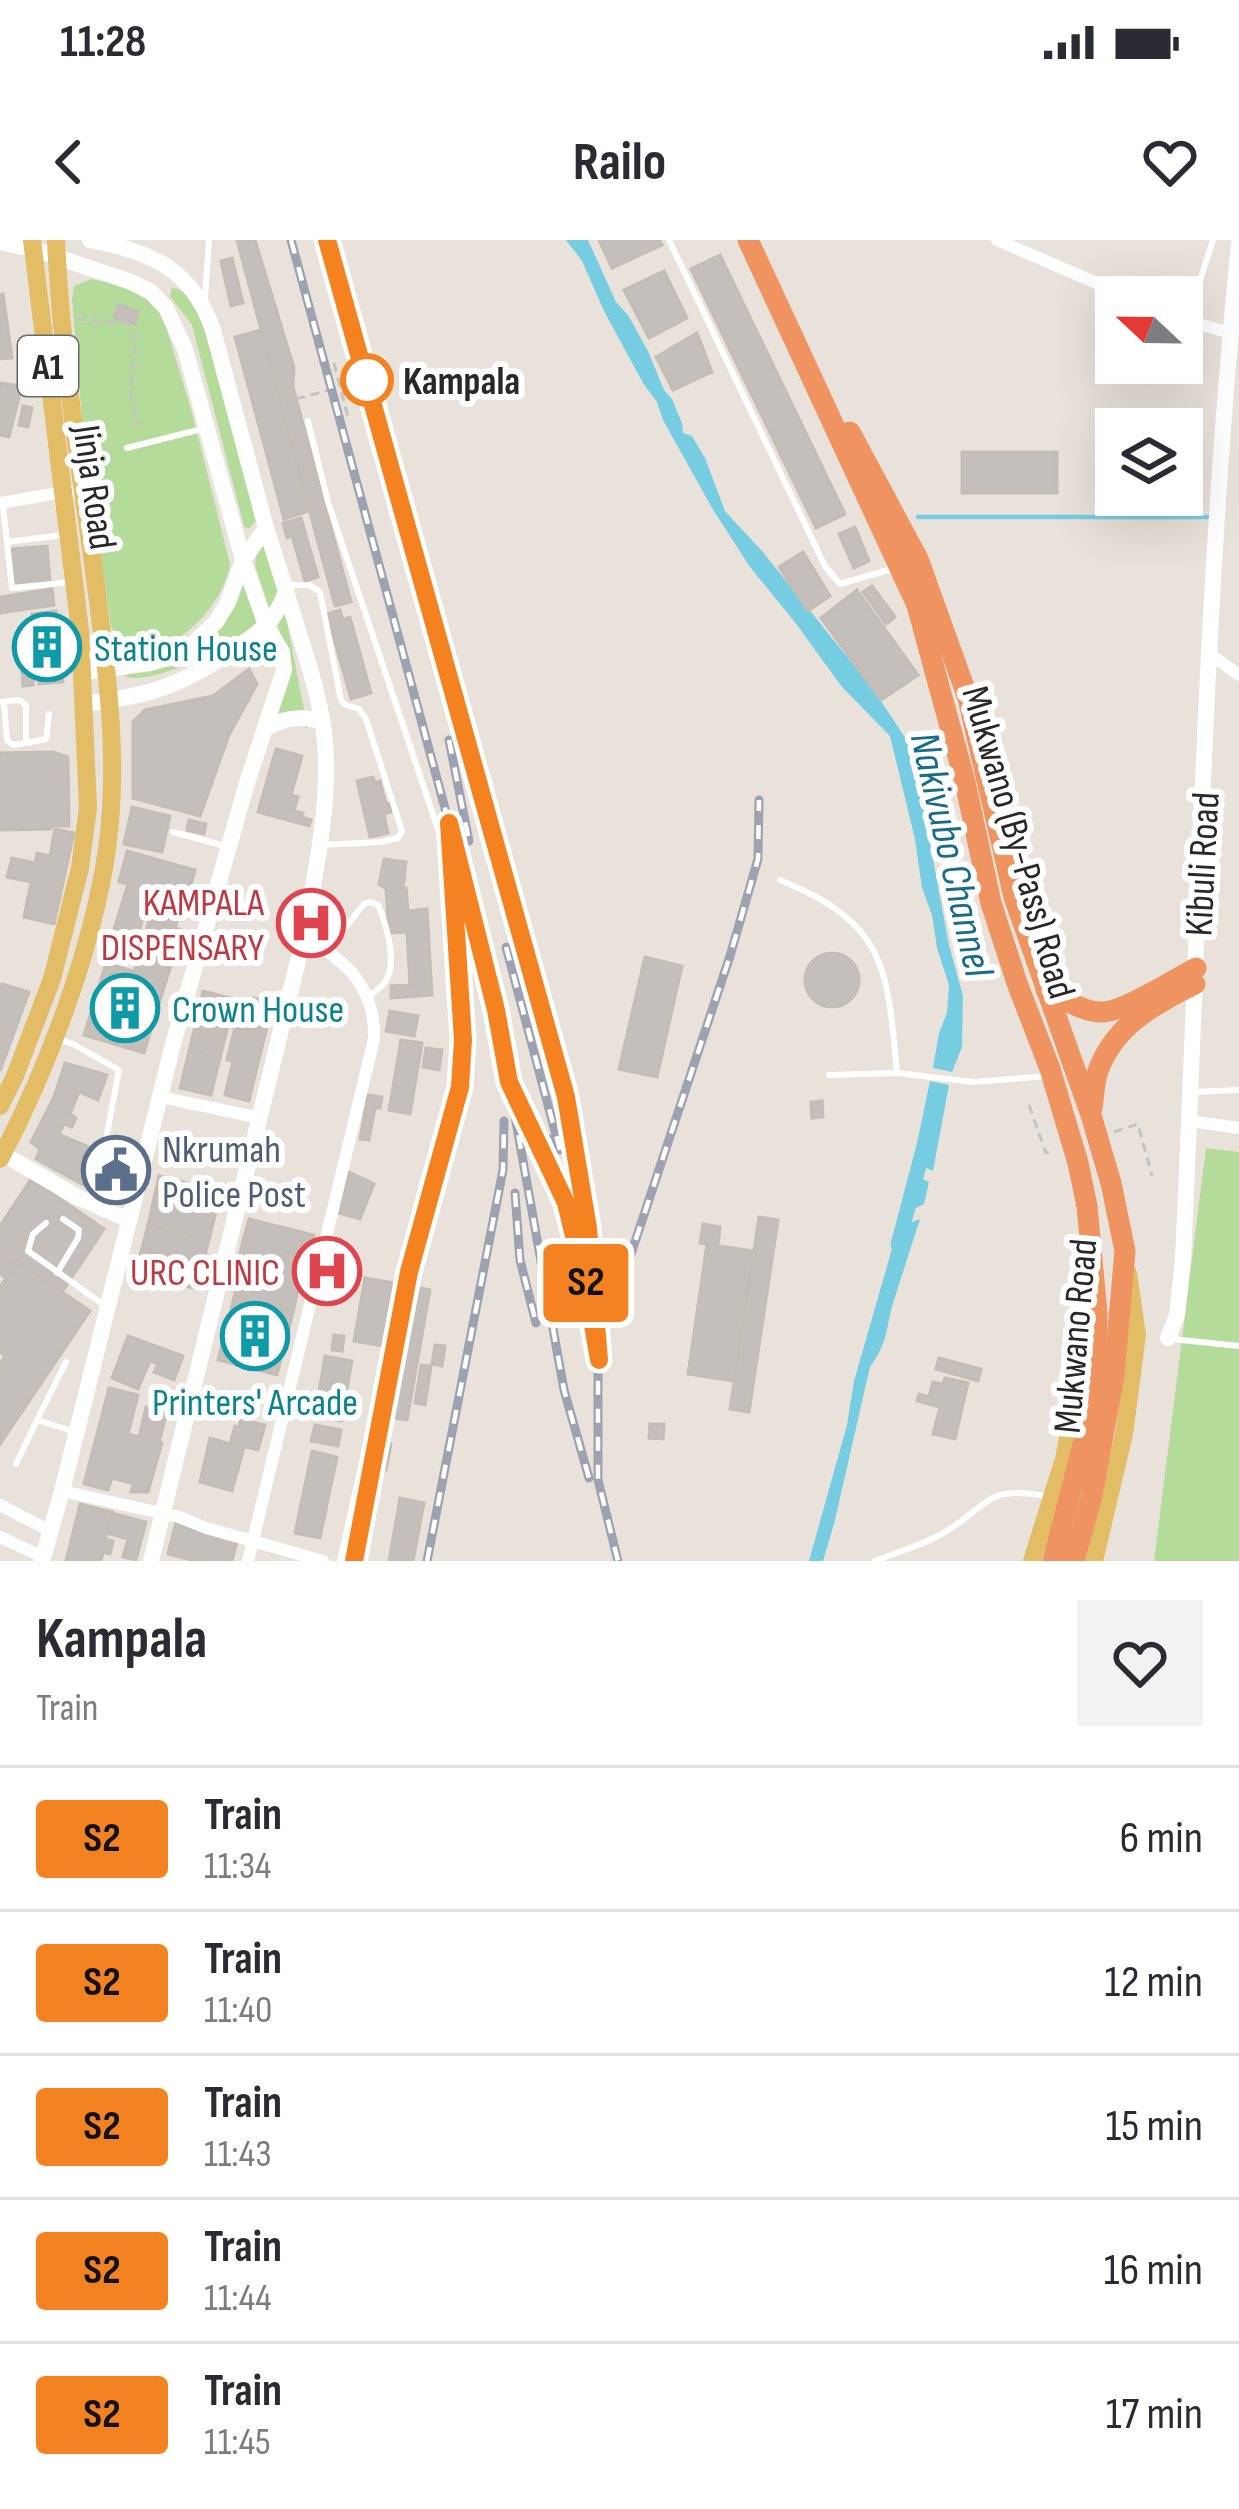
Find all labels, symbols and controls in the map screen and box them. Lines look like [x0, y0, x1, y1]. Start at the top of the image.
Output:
text: 11:28 [60, 15, 146, 70]
icon: back [36, 129, 102, 195]
icon: heart [1137, 129, 1203, 195]
text: Railo [573, 130, 666, 195]
north arrow [1095, 276, 1203, 384]
map controls [1095, 276, 1203, 516]
road number: A1 [18, 336, 78, 396]
marker: Kampala [342, 355, 392, 405]
place label: Kampala [403, 359, 520, 406]
button: layers [1095, 408, 1203, 516]
street label: Jinja Road [61, 421, 126, 553]
building icon: Station House [12, 612, 82, 682]
place label: Station House [94, 626, 278, 673]
street label: Mukwano (By-Pass) Road [951, 681, 1085, 1004]
water label: Nakivubo Channel [898, 728, 1004, 983]
street label: Kibuli Road [1176, 791, 1231, 937]
place label: KAMPALA DISPENSARY [101, 880, 264, 972]
hospital icon: KAMPALA DISPENSARY [276, 888, 346, 958]
building icon: Crown House [90, 973, 160, 1043]
place label: Crown House [172, 987, 344, 1034]
place label: Nkrumah Police Post [162, 1127, 306, 1219]
public building icon: Nkrumah Police Post [81, 1135, 151, 1205]
hospital icon: URC CLINIC [292, 1236, 362, 1306]
street label: Mukwano Road [1045, 1237, 1108, 1435]
line badge: S2 [532, 1244, 640, 1322]
place label: URC CLINIC [130, 1250, 280, 1297]
text: S2 [567, 1257, 605, 1308]
building icon: Printers' Arcade [220, 1301, 290, 1371]
place label: Printers' Arcade [152, 1380, 358, 1427]
button: heart [1077, 1600, 1203, 1726]
text: Kampala [36, 1606, 207, 1674]
text: Train [36, 1685, 98, 1732]
text: Train [204, 1788, 282, 1843]
text: 6 min [1120, 1811, 1203, 1866]
text: S2 [83, 1813, 121, 1864]
text: 11:34 [204, 1843, 271, 1890]
text: Train [204, 1932, 282, 1987]
text: 12 min [1105, 1955, 1203, 2010]
text: S2 [83, 1957, 121, 2008]
text: 11:40 [204, 1987, 272, 2034]
text: Train [204, 2076, 282, 2131]
text: 15 min [1106, 2099, 1203, 2154]
text: S2 [83, 2101, 121, 2152]
text: 11:43 [204, 2131, 271, 2178]
text: Train [204, 2220, 282, 2275]
text: 16 min [1104, 2243, 1203, 2298]
text: S2 [83, 2245, 121, 2296]
text: 11:44 [204, 2275, 271, 2322]
text: Train [204, 2364, 282, 2419]
text: 17 min [1106, 2387, 1203, 2442]
text: S2 [83, 2389, 121, 2440]
text: 11:45 [204, 2419, 271, 2466]

